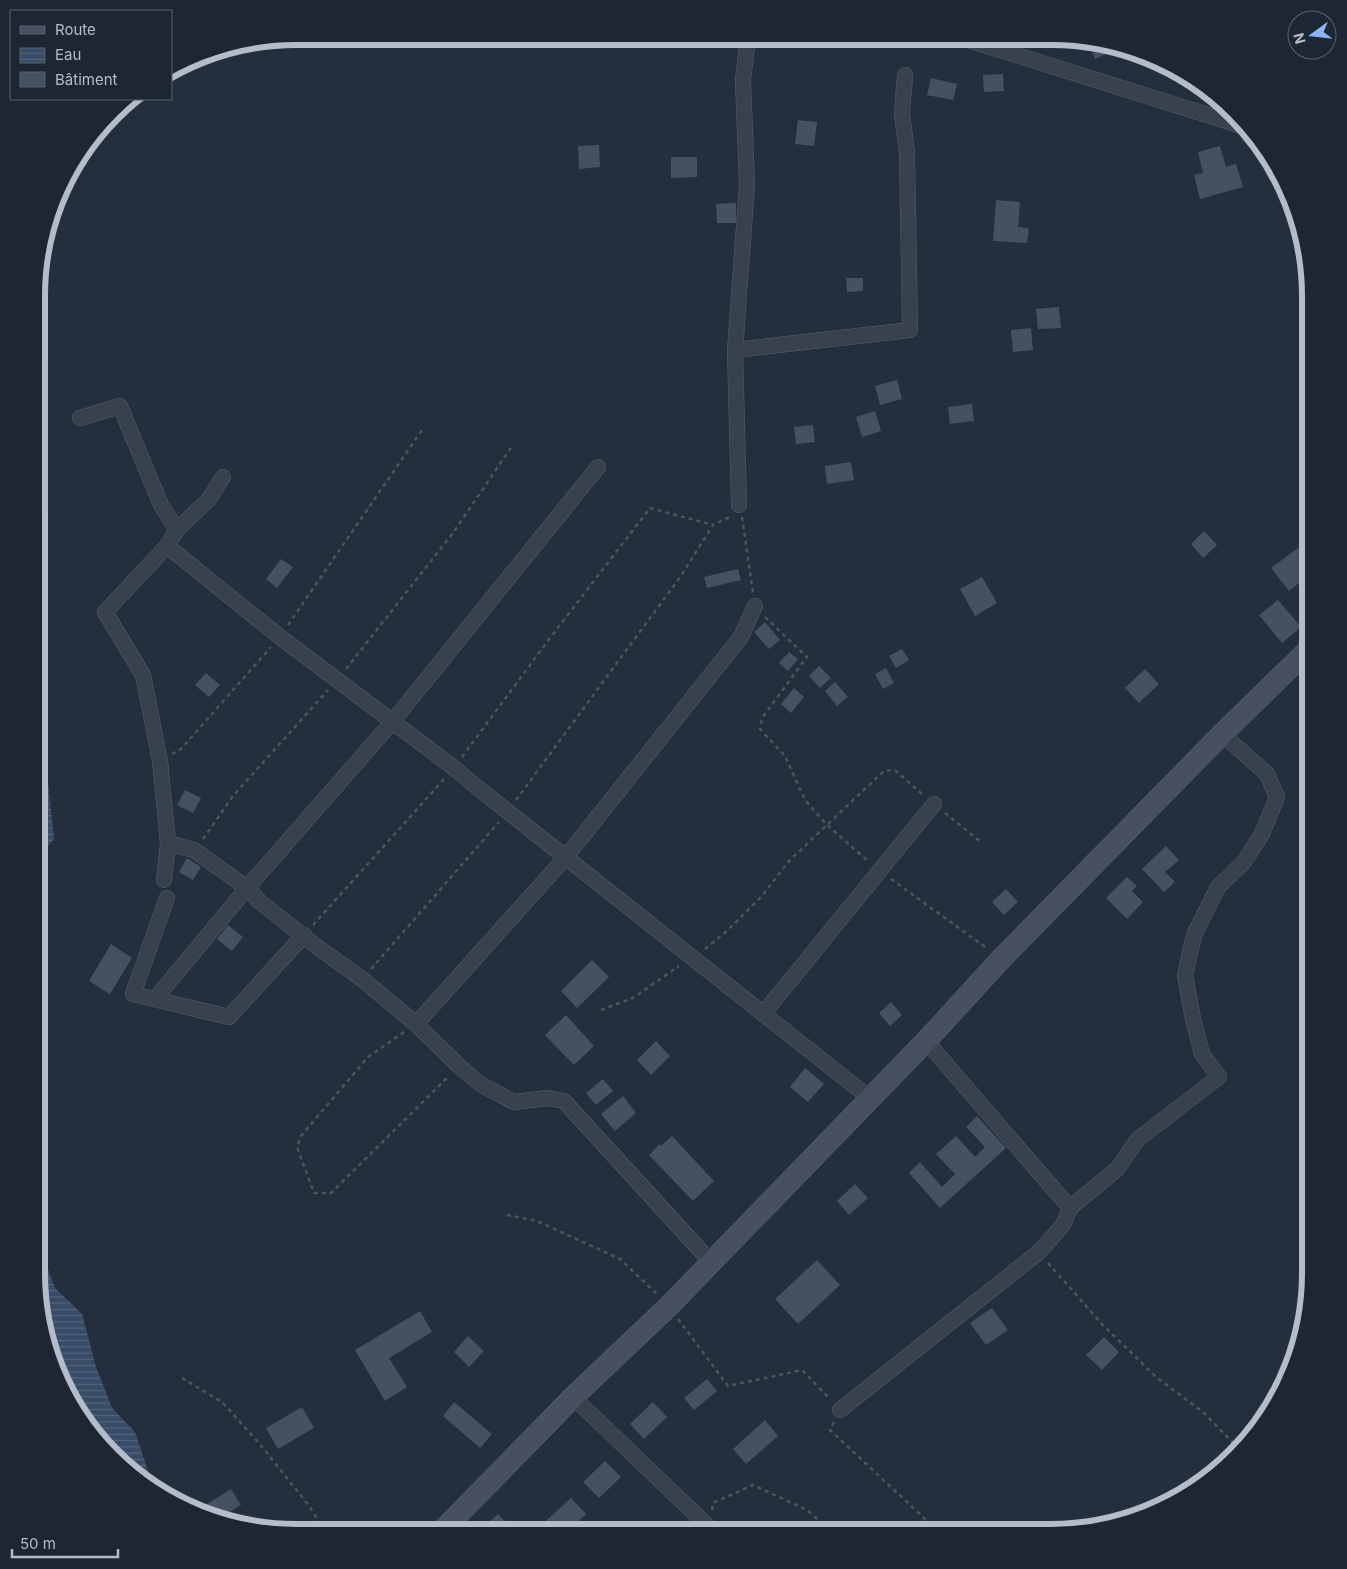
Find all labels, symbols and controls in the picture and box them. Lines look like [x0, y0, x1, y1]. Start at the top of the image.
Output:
legend [10, 10, 172, 100]
north arrow [1287, 10, 1337, 60]
text: Route [55, 20, 96, 39]
text: N [1289, 31, 1309, 46]
text: Eau [55, 45, 81, 64]
text: Bâtiment [55, 70, 118, 89]
scale bar [12, 1526, 119, 1558]
text: 50 m [20, 1534, 56, 1553]

